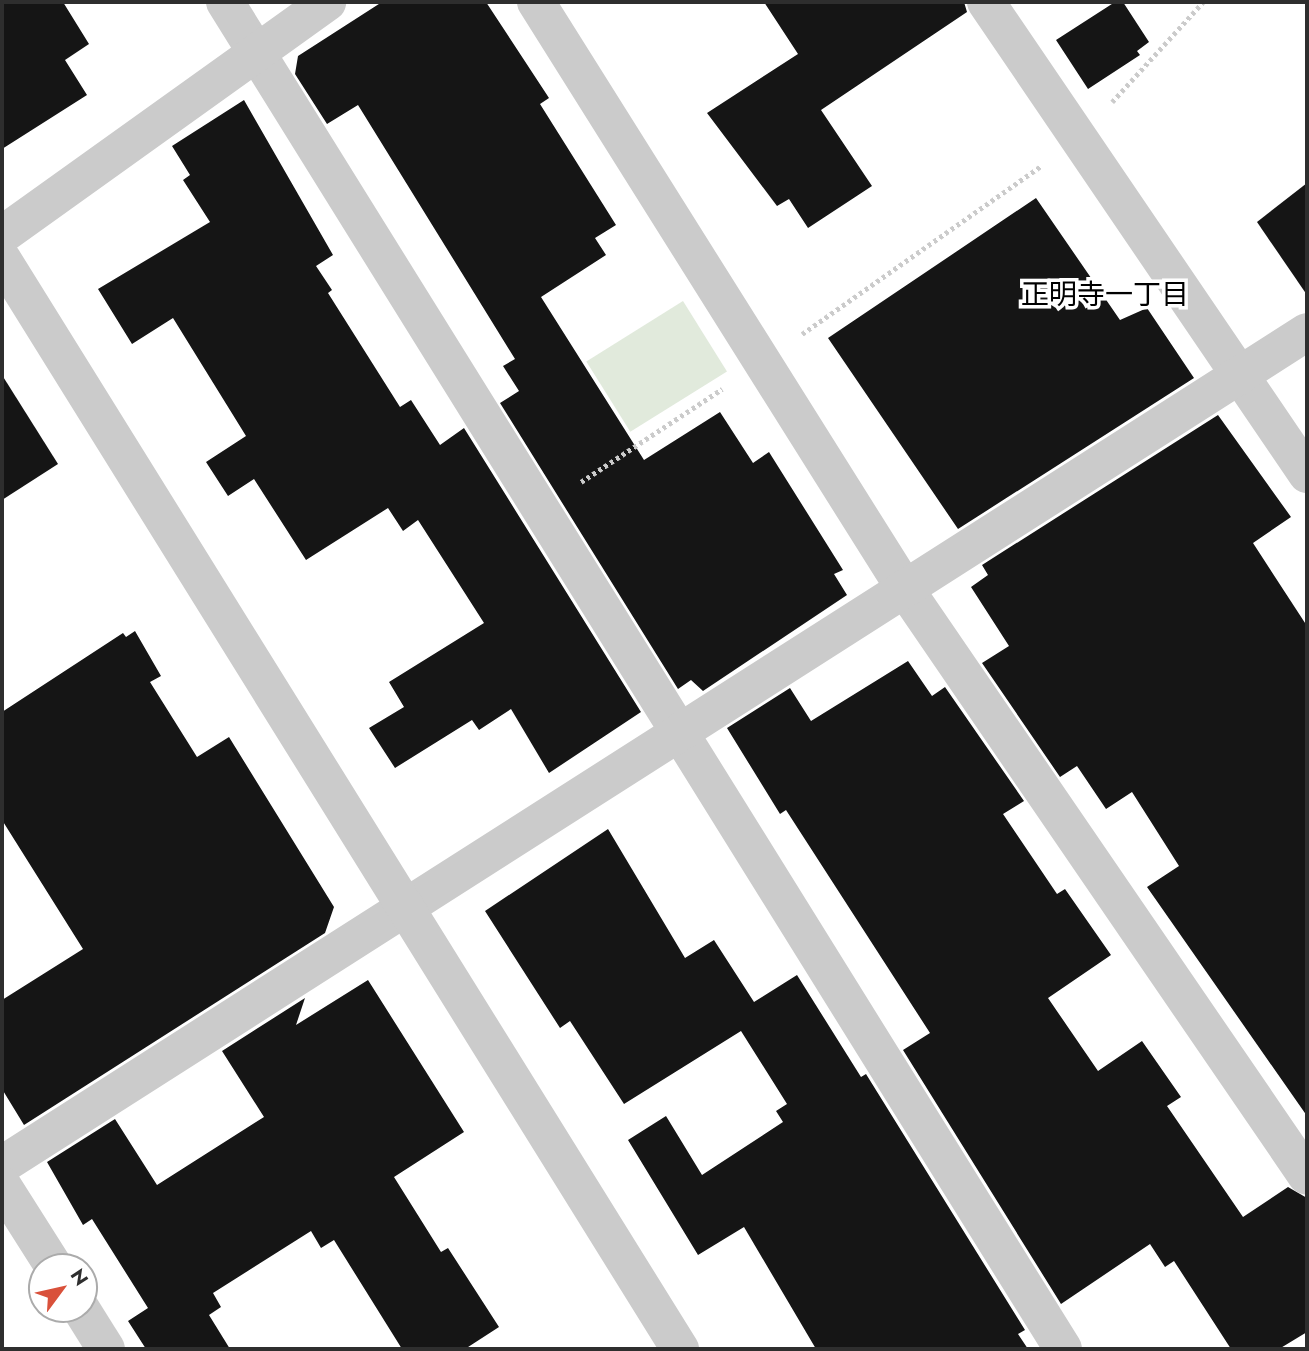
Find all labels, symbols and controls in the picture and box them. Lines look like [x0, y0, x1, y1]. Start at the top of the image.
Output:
district label: 正明寺一丁目 [1021, 278, 1189, 312]
north arrow [28, 1253, 98, 1323]
text: N [64, 1264, 95, 1291]

